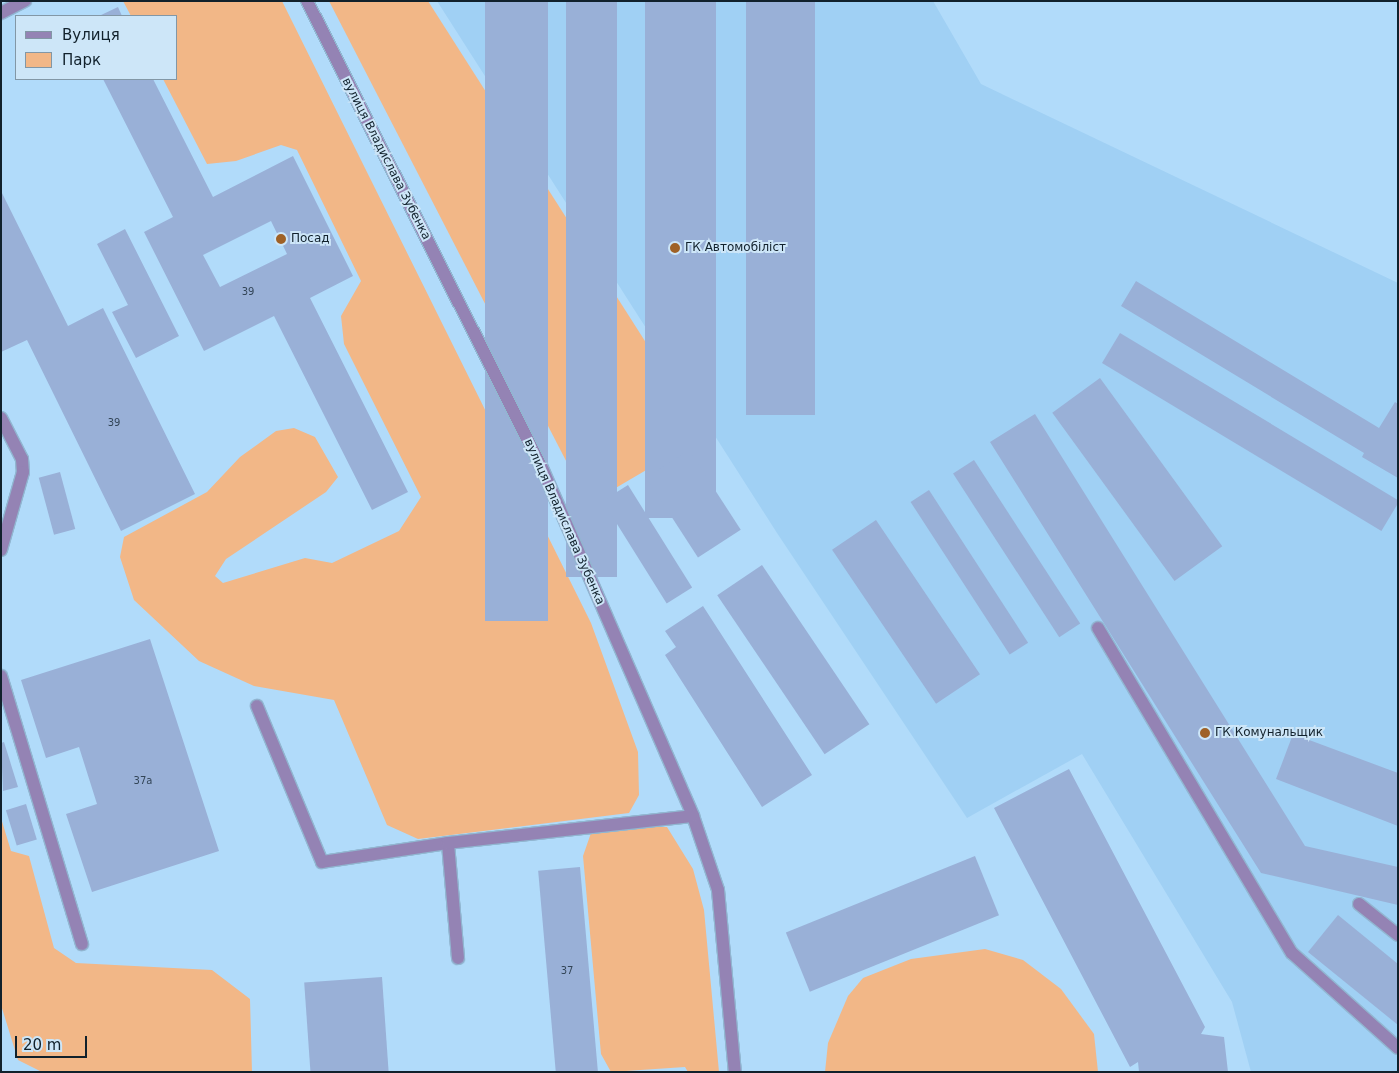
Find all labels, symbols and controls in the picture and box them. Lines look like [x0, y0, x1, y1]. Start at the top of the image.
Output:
legend [15, 15, 178, 80]
text: Вулиця [62, 26, 120, 44]
text: Парк [62, 51, 101, 69]
street label: вулиця Владислава Зубенка [339, 76, 433, 242]
place label: Посад [291, 232, 330, 246]
marker: Посад [275, 233, 287, 245]
place label: ГК Автомобіліст [685, 241, 786, 255]
marker: ГК Автомобіліст [669, 242, 681, 254]
house number: 39 [242, 286, 254, 298]
house number: 39 [108, 417, 120, 429]
street label: вулиця Владислава Зубенка [521, 437, 607, 607]
place label: ГК Комунальщик [1215, 726, 1323, 740]
marker: ГК Комунальщик [1199, 727, 1211, 739]
house number: 37а [134, 775, 152, 787]
house number: 37 [561, 965, 573, 977]
scale bar [18, 1026, 90, 1058]
text: 20 m [23, 1036, 61, 1054]

